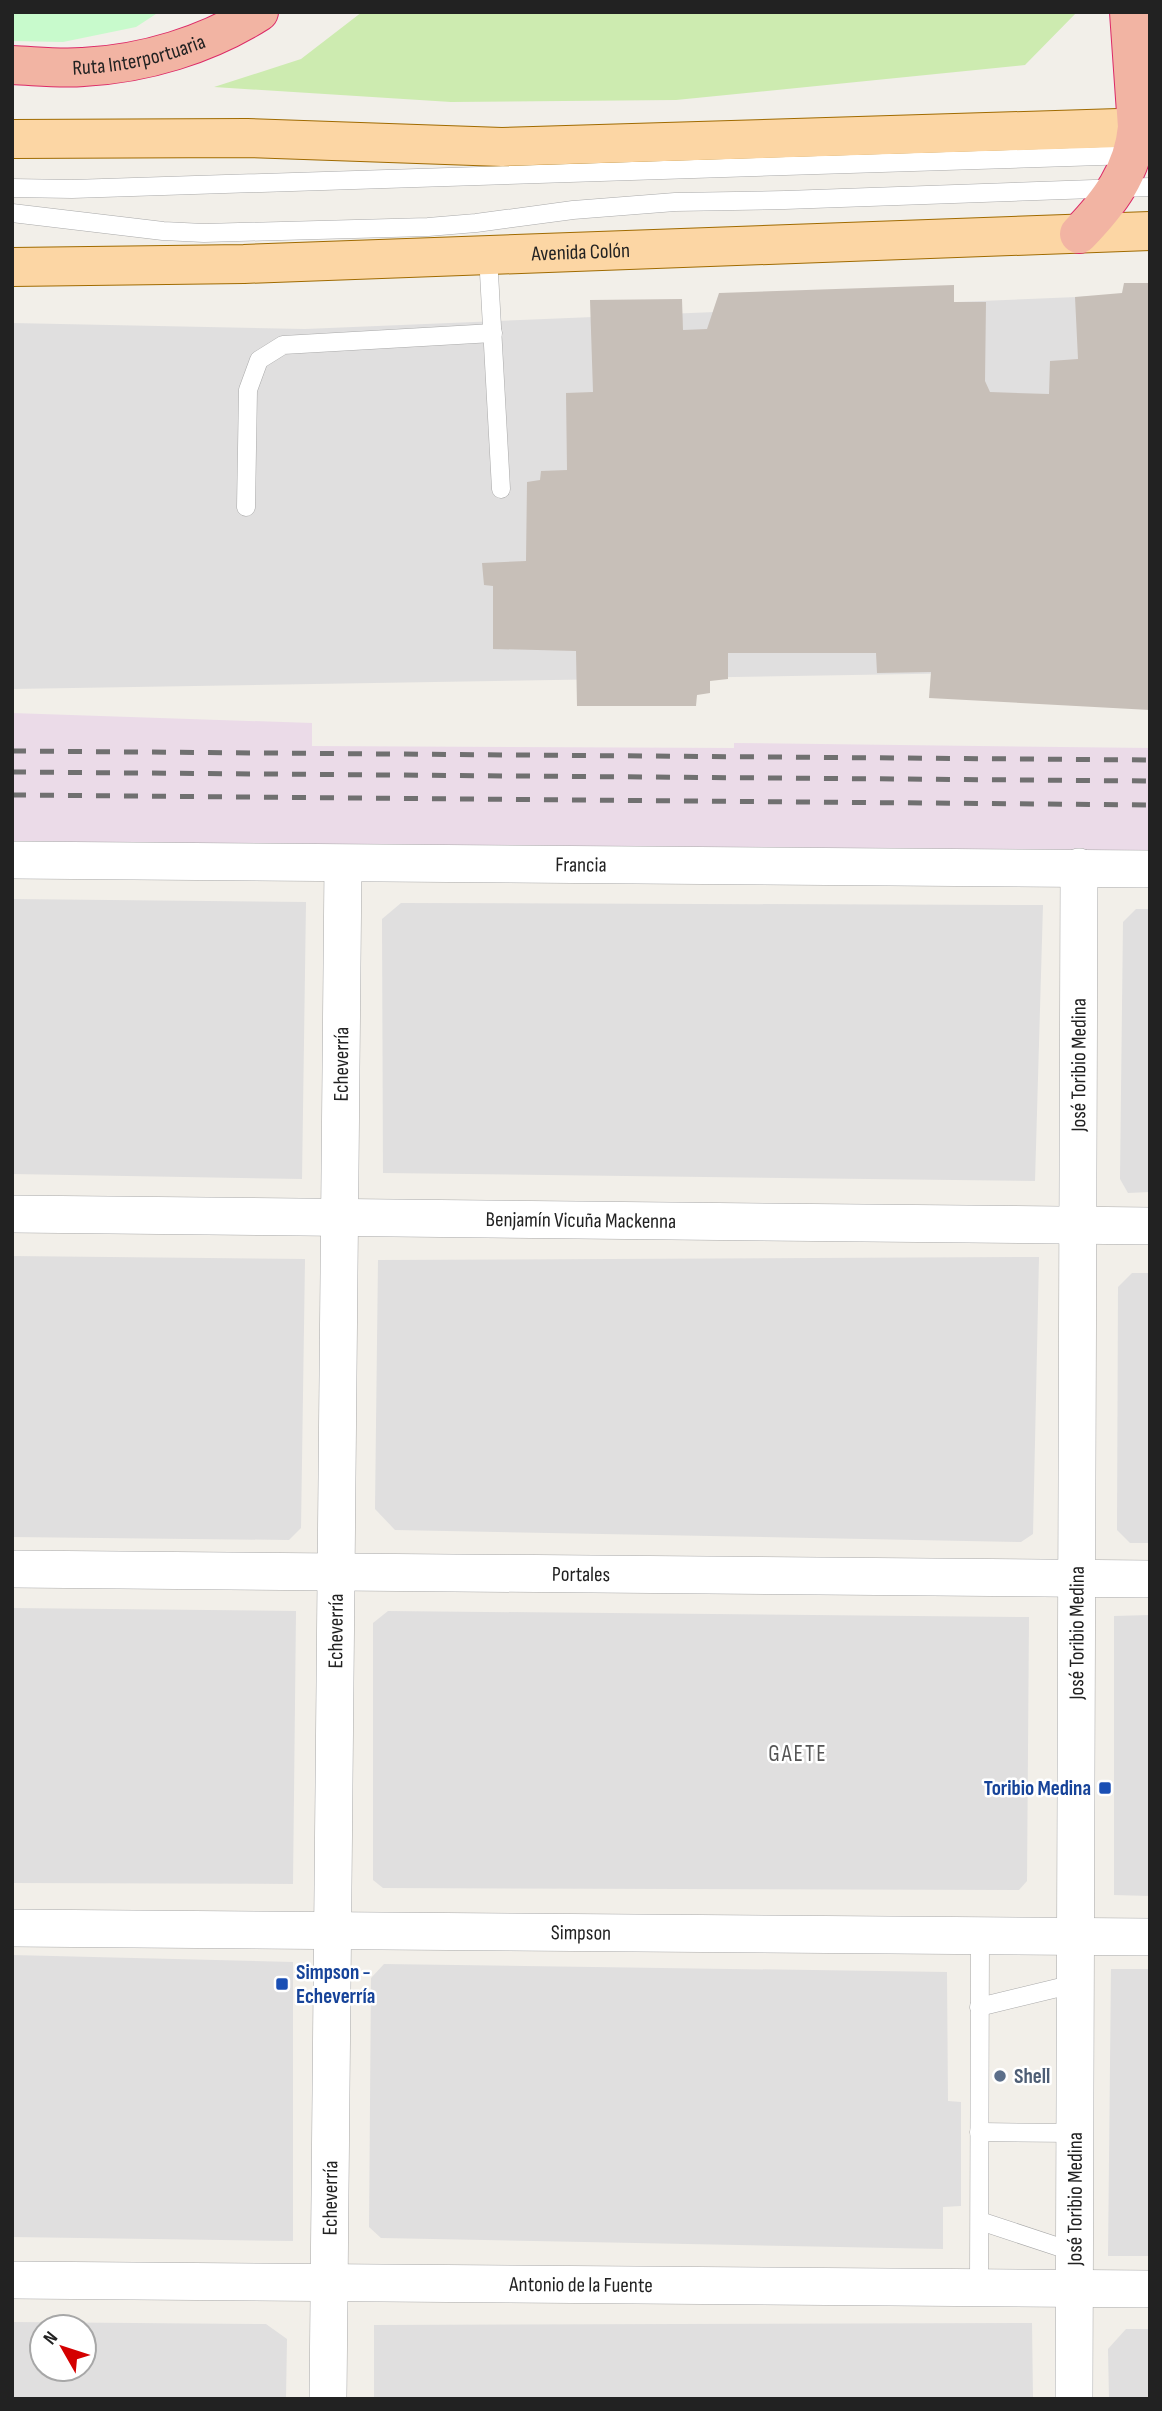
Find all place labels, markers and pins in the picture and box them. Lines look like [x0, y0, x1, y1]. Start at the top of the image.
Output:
place label: Toribio Medina [984, 1776, 1091, 1801]
marker: Toribio Medina [1097, 1780, 1113, 1796]
place label: Simpson - Echeverría [296, 1960, 375, 2009]
marker: Simpson - Echeverría [274, 1976, 290, 1992]
place label: Shell [1014, 2064, 1050, 2089]
marker: Shell [992, 2068, 1008, 2084]

